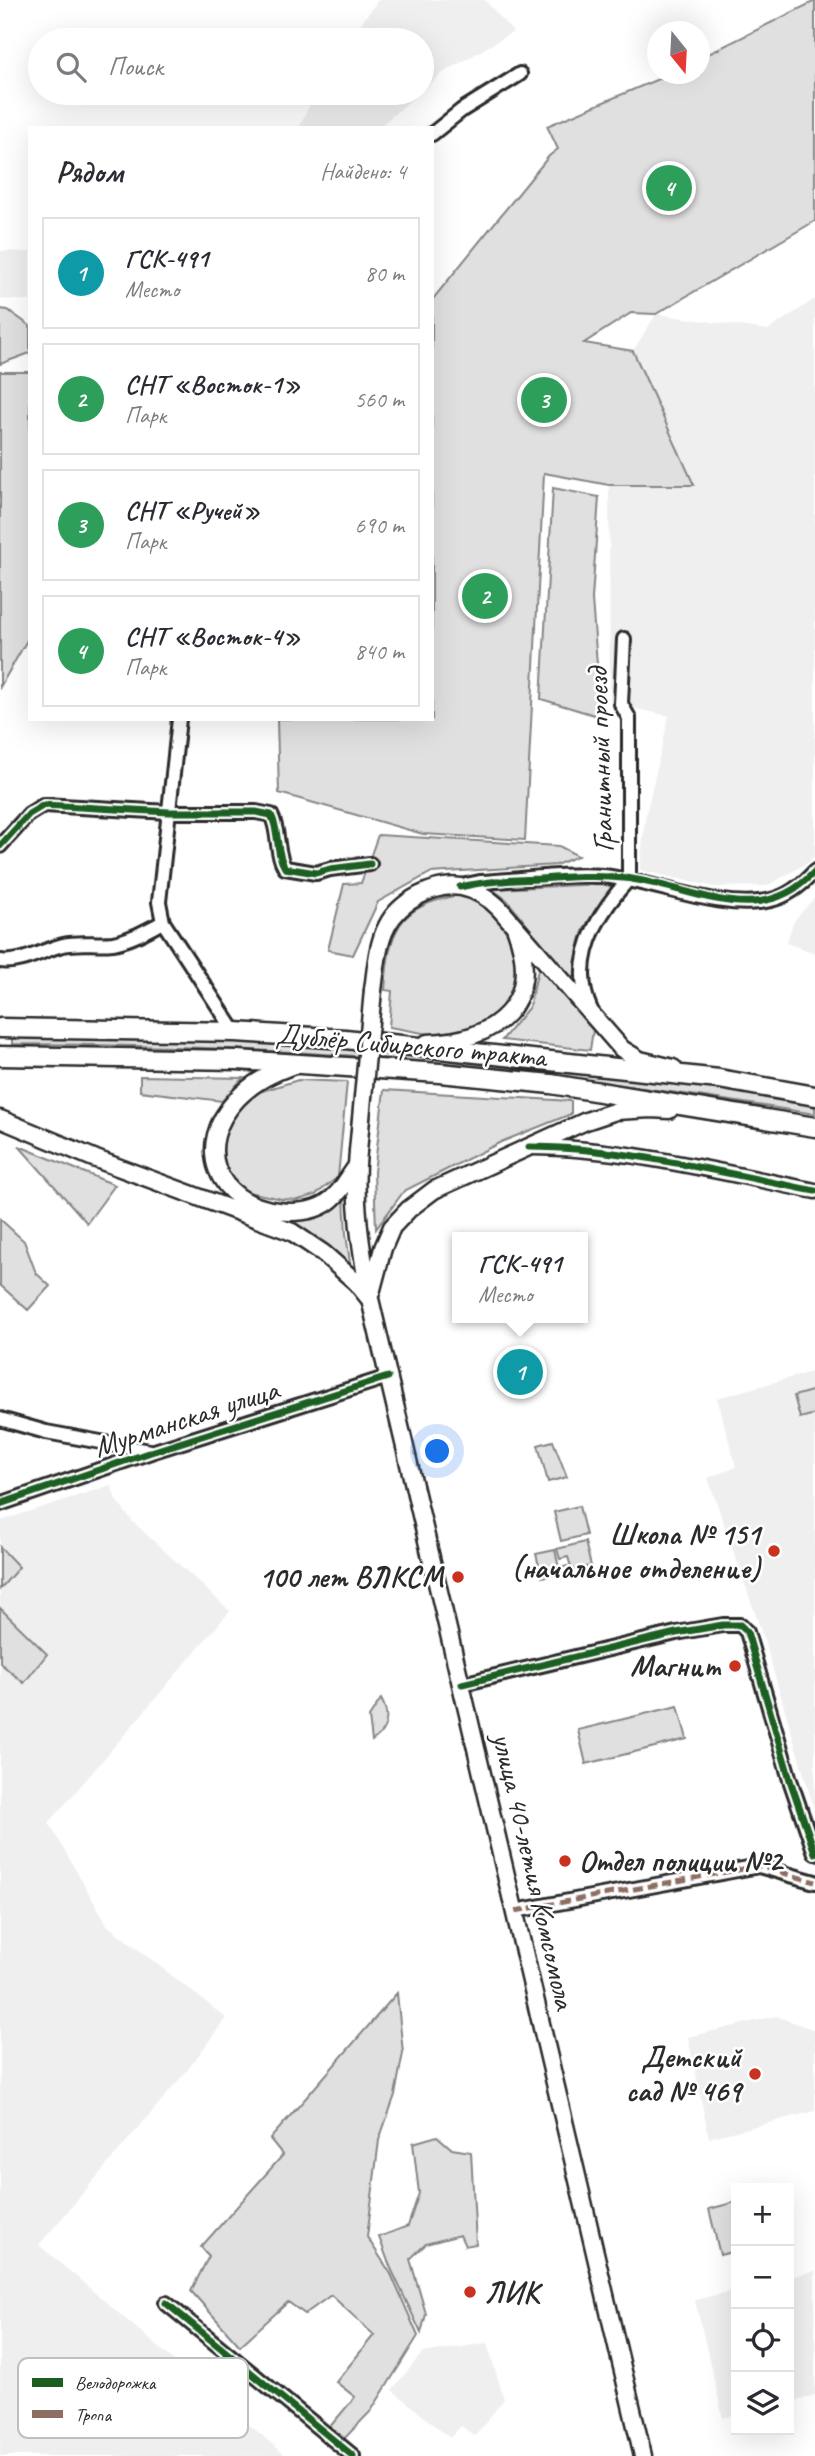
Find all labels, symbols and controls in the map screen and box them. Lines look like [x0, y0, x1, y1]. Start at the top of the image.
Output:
north arrow [647, 21, 710, 84]
search box [28, 28, 434, 105]
icon: search [52, 48, 90, 86]
text: Поиск [108, 50, 163, 83]
text: Рядом [56, 153, 123, 191]
text: Найдено: 4 [320, 157, 406, 186]
pin: 4 [646, 162, 692, 214]
text: ГСК-491 [125, 242, 208, 275]
text: 1 [76, 259, 86, 288]
text: 80 m [365, 259, 404, 288]
text: Место [125, 275, 179, 304]
text: СНТ «Восток-1» [125, 368, 300, 401]
pin: 3 [521, 374, 567, 426]
text: 2 [76, 385, 86, 414]
text: 560 m [355, 385, 404, 414]
text: Парк [125, 401, 166, 430]
text: СНТ «Ручей» [125, 494, 260, 527]
text: 3 [76, 511, 86, 540]
text: 690 m [355, 511, 404, 540]
text: Парк [125, 527, 166, 556]
pin: 2 [462, 570, 508, 622]
text: СНТ «Восток-4» [125, 620, 300, 653]
text: 4 [76, 637, 86, 666]
text: 840 m [355, 637, 404, 666]
text: Парк [125, 653, 166, 682]
street label: Гранитный проезд [578, 665, 622, 853]
street label: Дублёр Сибирского тракта [274, 1014, 550, 1076]
popup [452, 1232, 588, 1323]
text: ГСК-491 [478, 1247, 562, 1280]
text: Место [478, 1280, 533, 1309]
pin: 1 [497, 1346, 543, 1398]
street label: Мурманская улица [89, 1370, 285, 1466]
your location [420, 1434, 454, 1468]
place label: Школа № 151 (начальное отделение) [512, 1515, 763, 1587]
marker: Школа № 151 (начальное отделение) [766, 1543, 782, 1559]
place label: 100 лет ВЛКСМ [259, 1558, 445, 1596]
marker: 100 лет ВЛКСМ [450, 1569, 466, 1585]
place label: Магнит [630, 1647, 722, 1685]
marker: Магнит [727, 1658, 743, 1674]
street label: улица 40-летия Комсомола [483, 1727, 585, 2015]
place label: Отдел полиции №2 [579, 1842, 784, 1880]
marker: Отдел полиции №2 [557, 1853, 573, 1869]
place label: Детский сад № 469 [626, 2038, 745, 2110]
marker: Детский сад № 469 [747, 2066, 763, 2082]
map controls [731, 2183, 794, 2435]
button: + [731, 2183, 794, 2246]
button: − [731, 2246, 794, 2309]
place label: ЛИК [484, 2273, 544, 2311]
marker: ЛИК [462, 2284, 478, 2300]
button: locate [731, 2309, 794, 2372]
legend [18, 2358, 248, 2438]
text: Велодорожка [75, 2371, 157, 2395]
button: layers [731, 2372, 794, 2435]
text: Тропа [75, 2403, 112, 2427]

